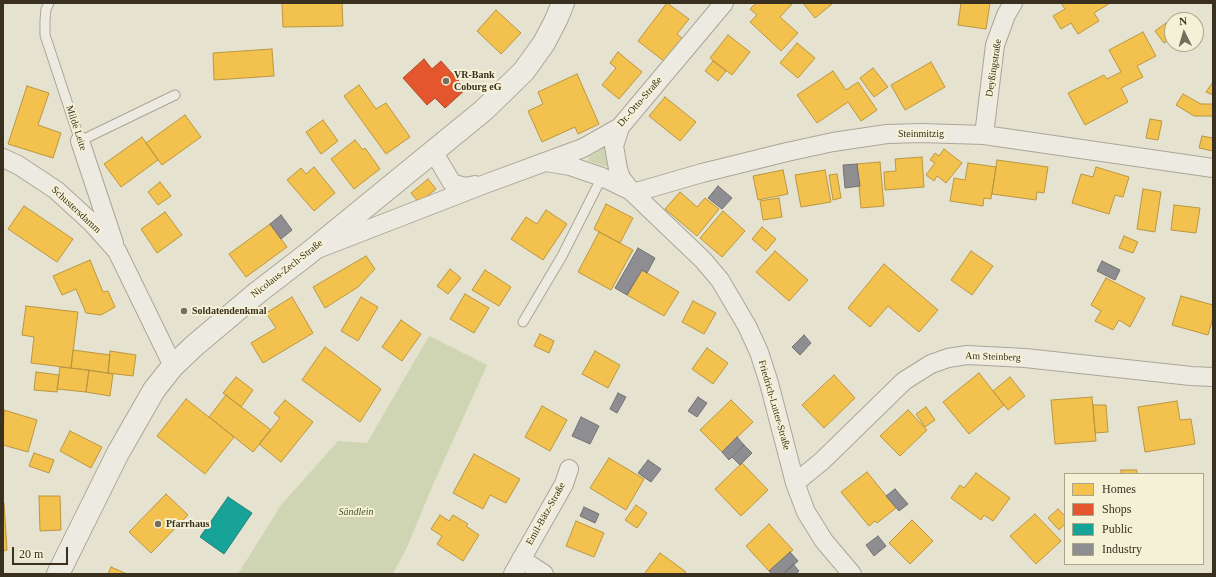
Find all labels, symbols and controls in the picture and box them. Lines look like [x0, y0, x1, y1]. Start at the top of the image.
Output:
north arrow [1164, 12, 1204, 52]
text: N [1179, 15, 1188, 27]
street label: Deyßingstraße [984, 38, 1004, 98]
place label: VR-Bank Coburg eG [454, 69, 502, 92]
street label: Dr.-Otto-Straße [615, 74, 665, 130]
marker: VR-Bank Coburg eG [441, 76, 451, 86]
street label: Milde Leite [63, 104, 89, 152]
street label: Steinmitzig [898, 128, 944, 140]
street label: Schustersdamm [49, 184, 103, 236]
street label: Nicolaus-Zech-Straße [249, 237, 325, 301]
place label: Soldatendenkmal [192, 305, 266, 317]
marker: Soldatendenkmal [179, 306, 189, 316]
street label: Am Steinberg [965, 350, 1021, 364]
street label: Friedrich-Lutter-Straße [755, 359, 793, 451]
legend [1064, 473, 1204, 565]
street label: Emil-Bätz-Straße [524, 480, 568, 548]
text: Homes [1102, 482, 1136, 496]
text: Shops [1102, 502, 1131, 516]
park label: Sändlein [339, 506, 373, 518]
place label: Pfarrhaus [166, 518, 209, 530]
marker: Pfarrhaus [153, 519, 163, 529]
text: Public [1102, 522, 1133, 536]
scale bar [14, 539, 70, 565]
text: Industry [1102, 542, 1142, 556]
text: 20 m [19, 547, 43, 561]

